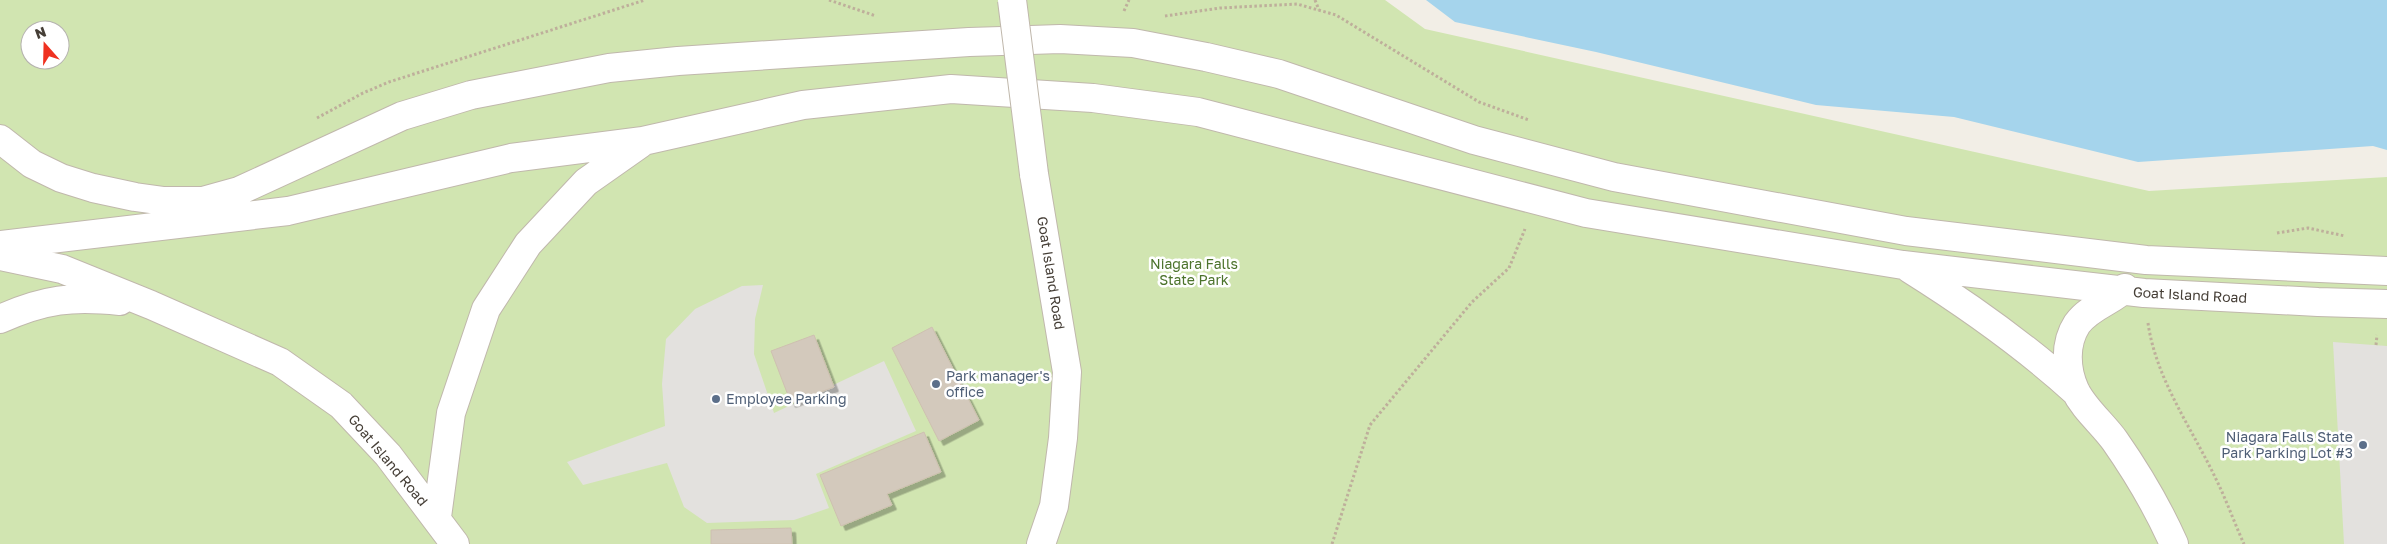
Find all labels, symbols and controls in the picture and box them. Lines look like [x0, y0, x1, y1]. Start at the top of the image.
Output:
north arrow [20, 20, 70, 70]
text: N [32, 23, 48, 42]
street label: Goat Island Road [1034, 215, 1069, 331]
park label: Niagara Falls State Park [1150, 255, 1238, 288]
street label: Goat Island Road [2132, 283, 2248, 306]
place label: Park manager's office [946, 367, 1050, 400]
marker: Park manager's office [930, 378, 942, 390]
place label: Employee Parking [726, 390, 847, 407]
marker: Employee Parking [710, 393, 722, 405]
street label: Goat Island Road [345, 410, 432, 509]
place label: Niagara Falls State Park Parking Lot #3 [2221, 428, 2353, 461]
marker: Niagara Falls State Park Parking Lot #3 [2357, 439, 2369, 451]

